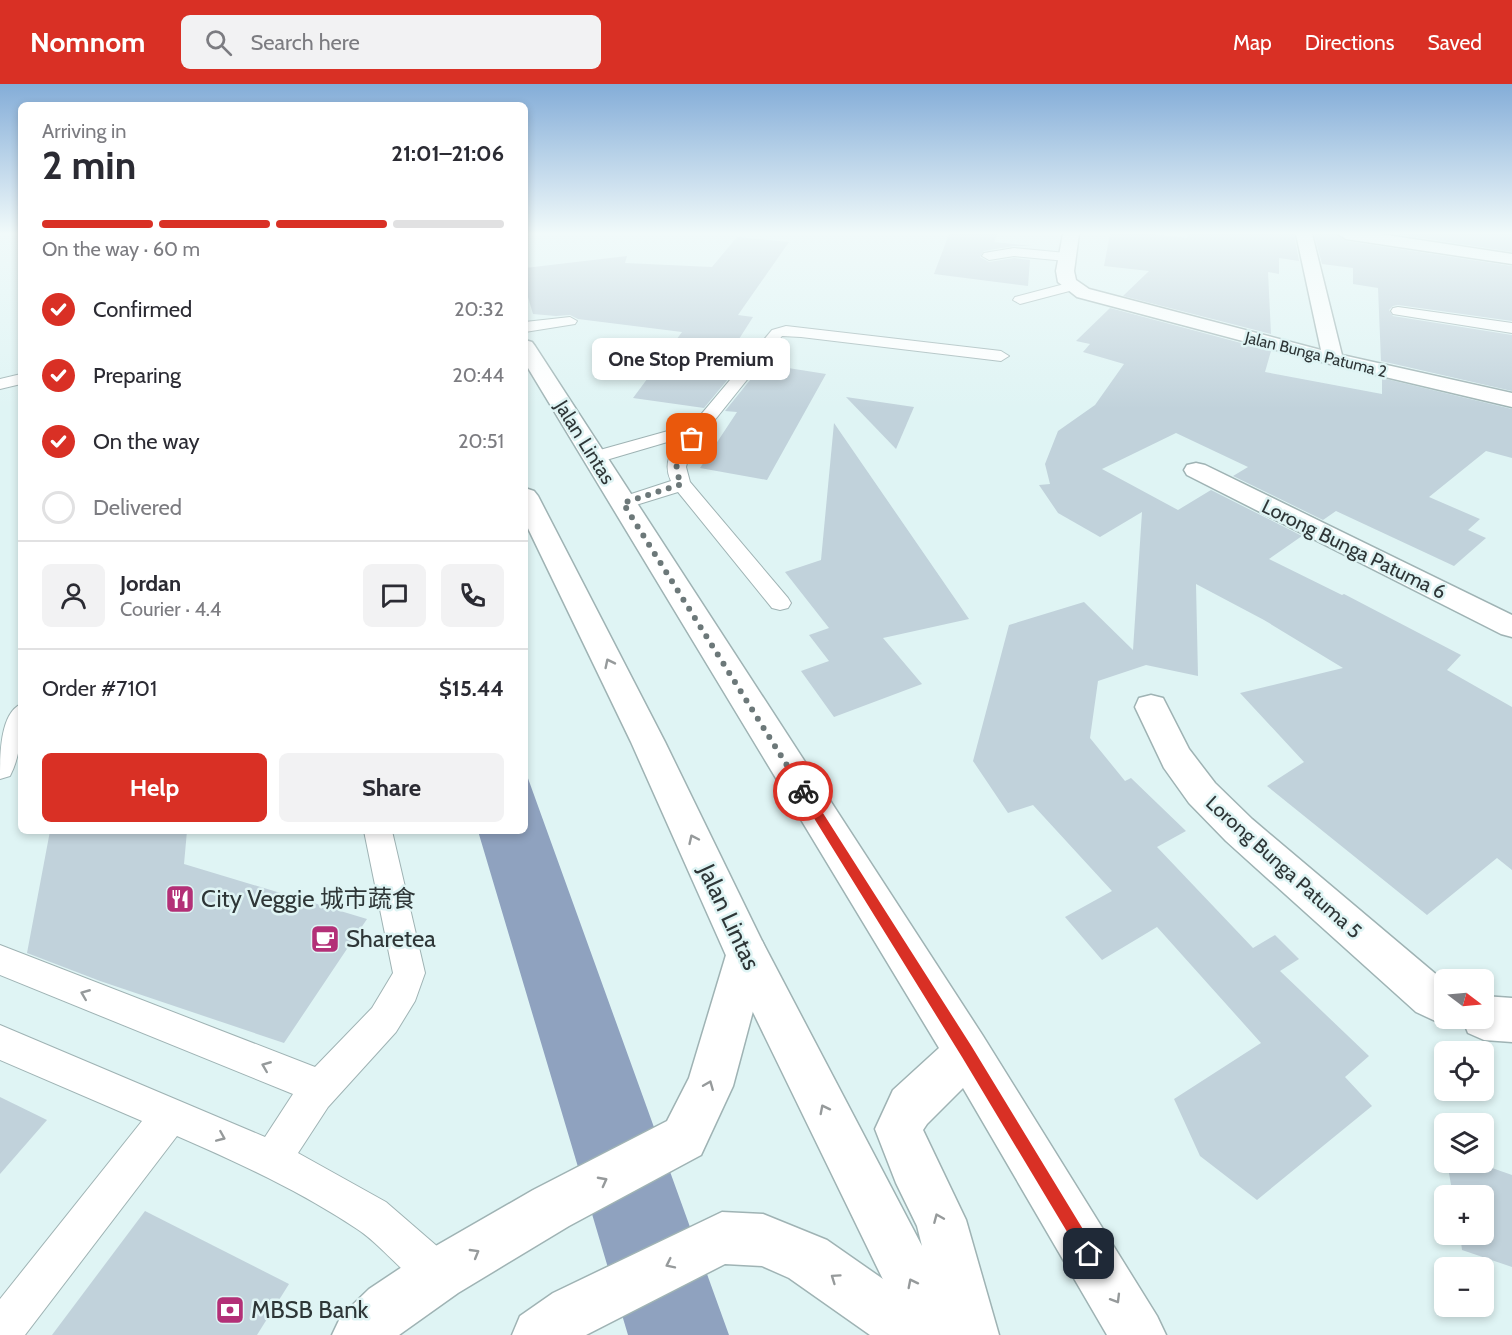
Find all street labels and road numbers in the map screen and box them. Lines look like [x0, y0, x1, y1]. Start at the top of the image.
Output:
street label: Jalan Bunga Patuma 2 [1242, 327, 1389, 381]
street label: Jalan Lintas [549, 395, 620, 488]
street label: Lorong Bunga Patuma 6 [1258, 494, 1450, 604]
street label: Lorong Bunga Patuma 5 [1201, 791, 1367, 943]
street label: Jalan Lintas [692, 858, 767, 974]

